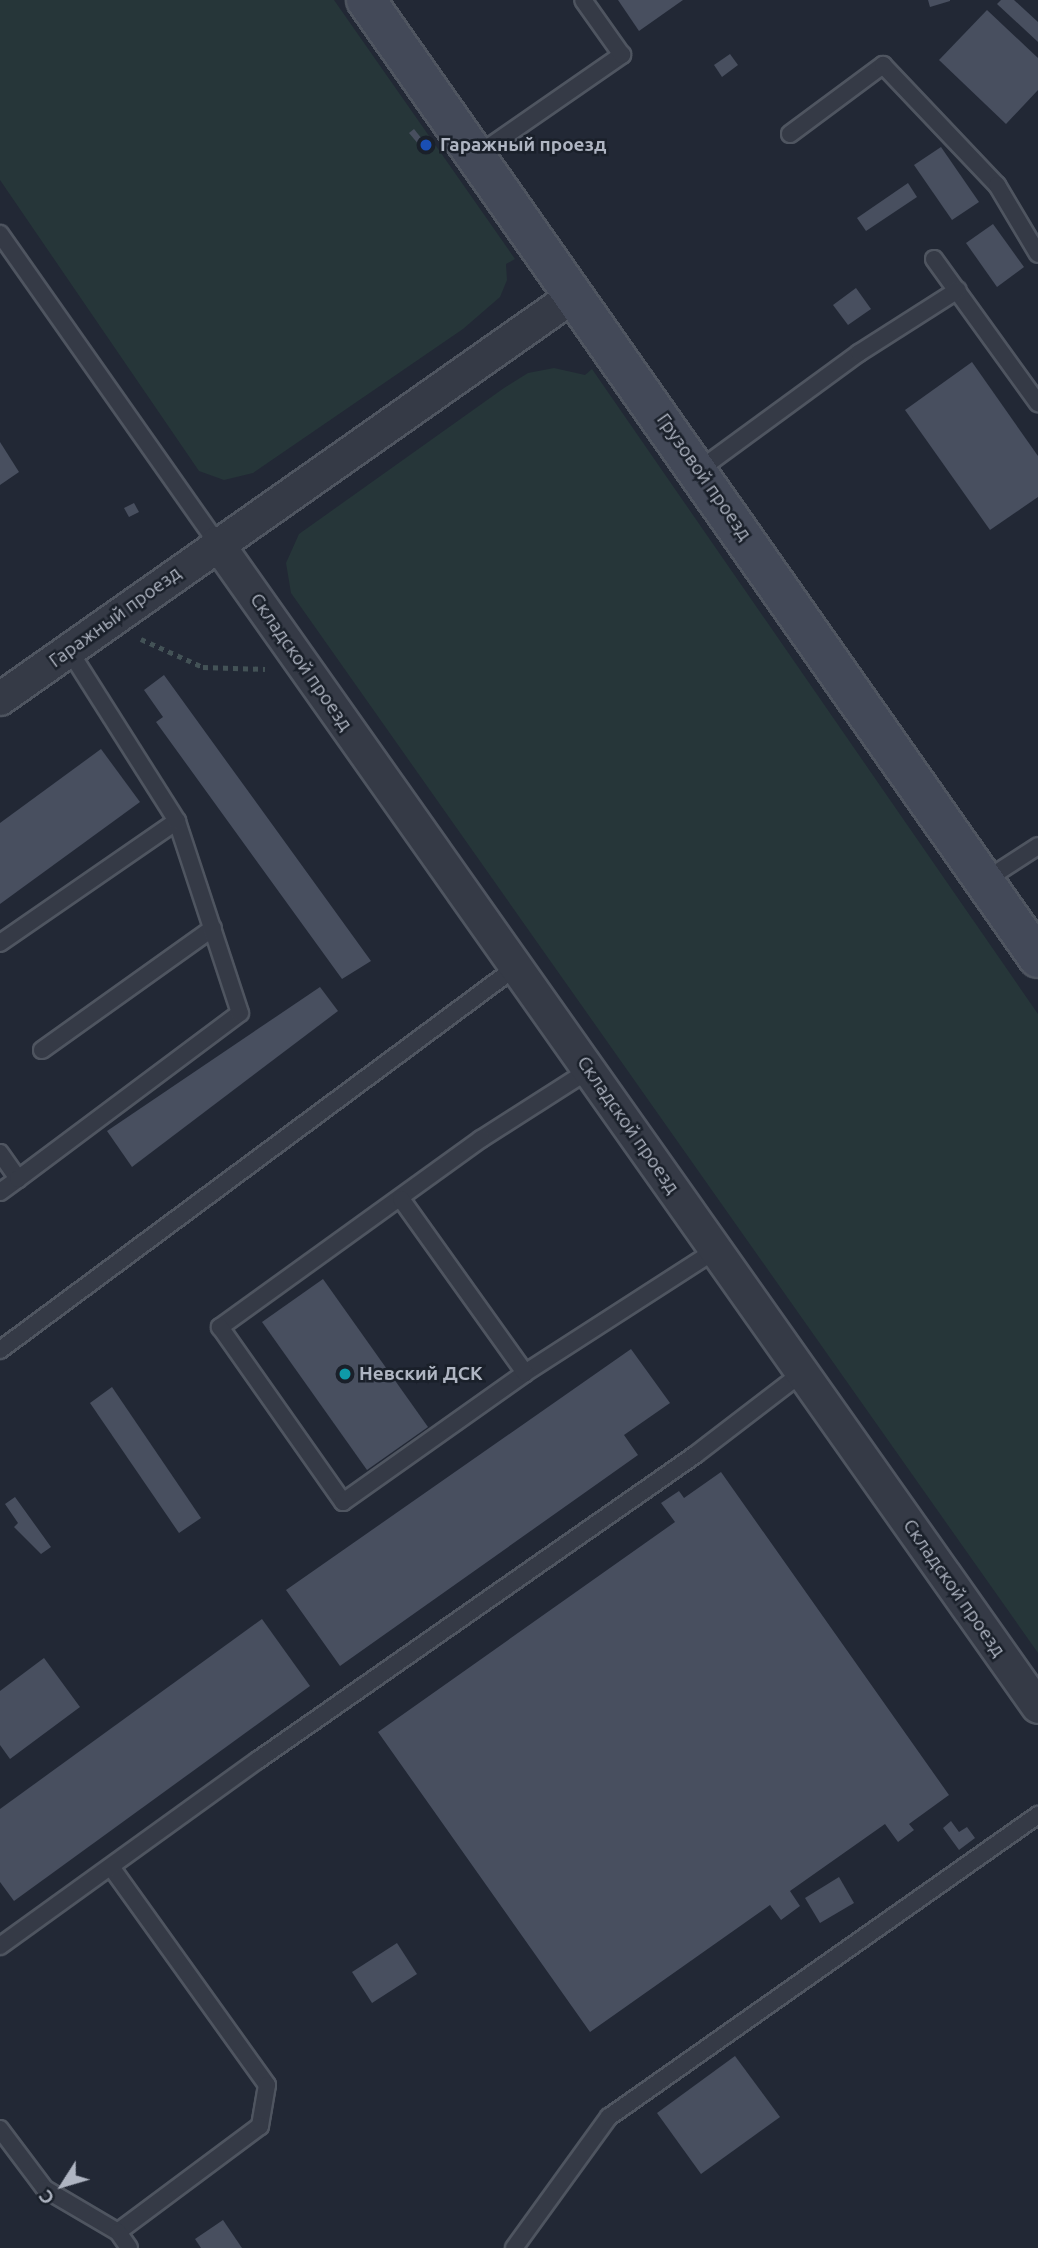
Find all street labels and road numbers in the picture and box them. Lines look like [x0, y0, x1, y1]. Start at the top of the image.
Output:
street label: Грузовой проезд [652, 409, 756, 545]
street label: Гаражный проезд [45, 562, 185, 672]
street label: Складской проезд [245, 589, 357, 735]
street label: Складской проезд [572, 1052, 684, 1198]
street label: Складской проезд [898, 1515, 1010, 1661]

